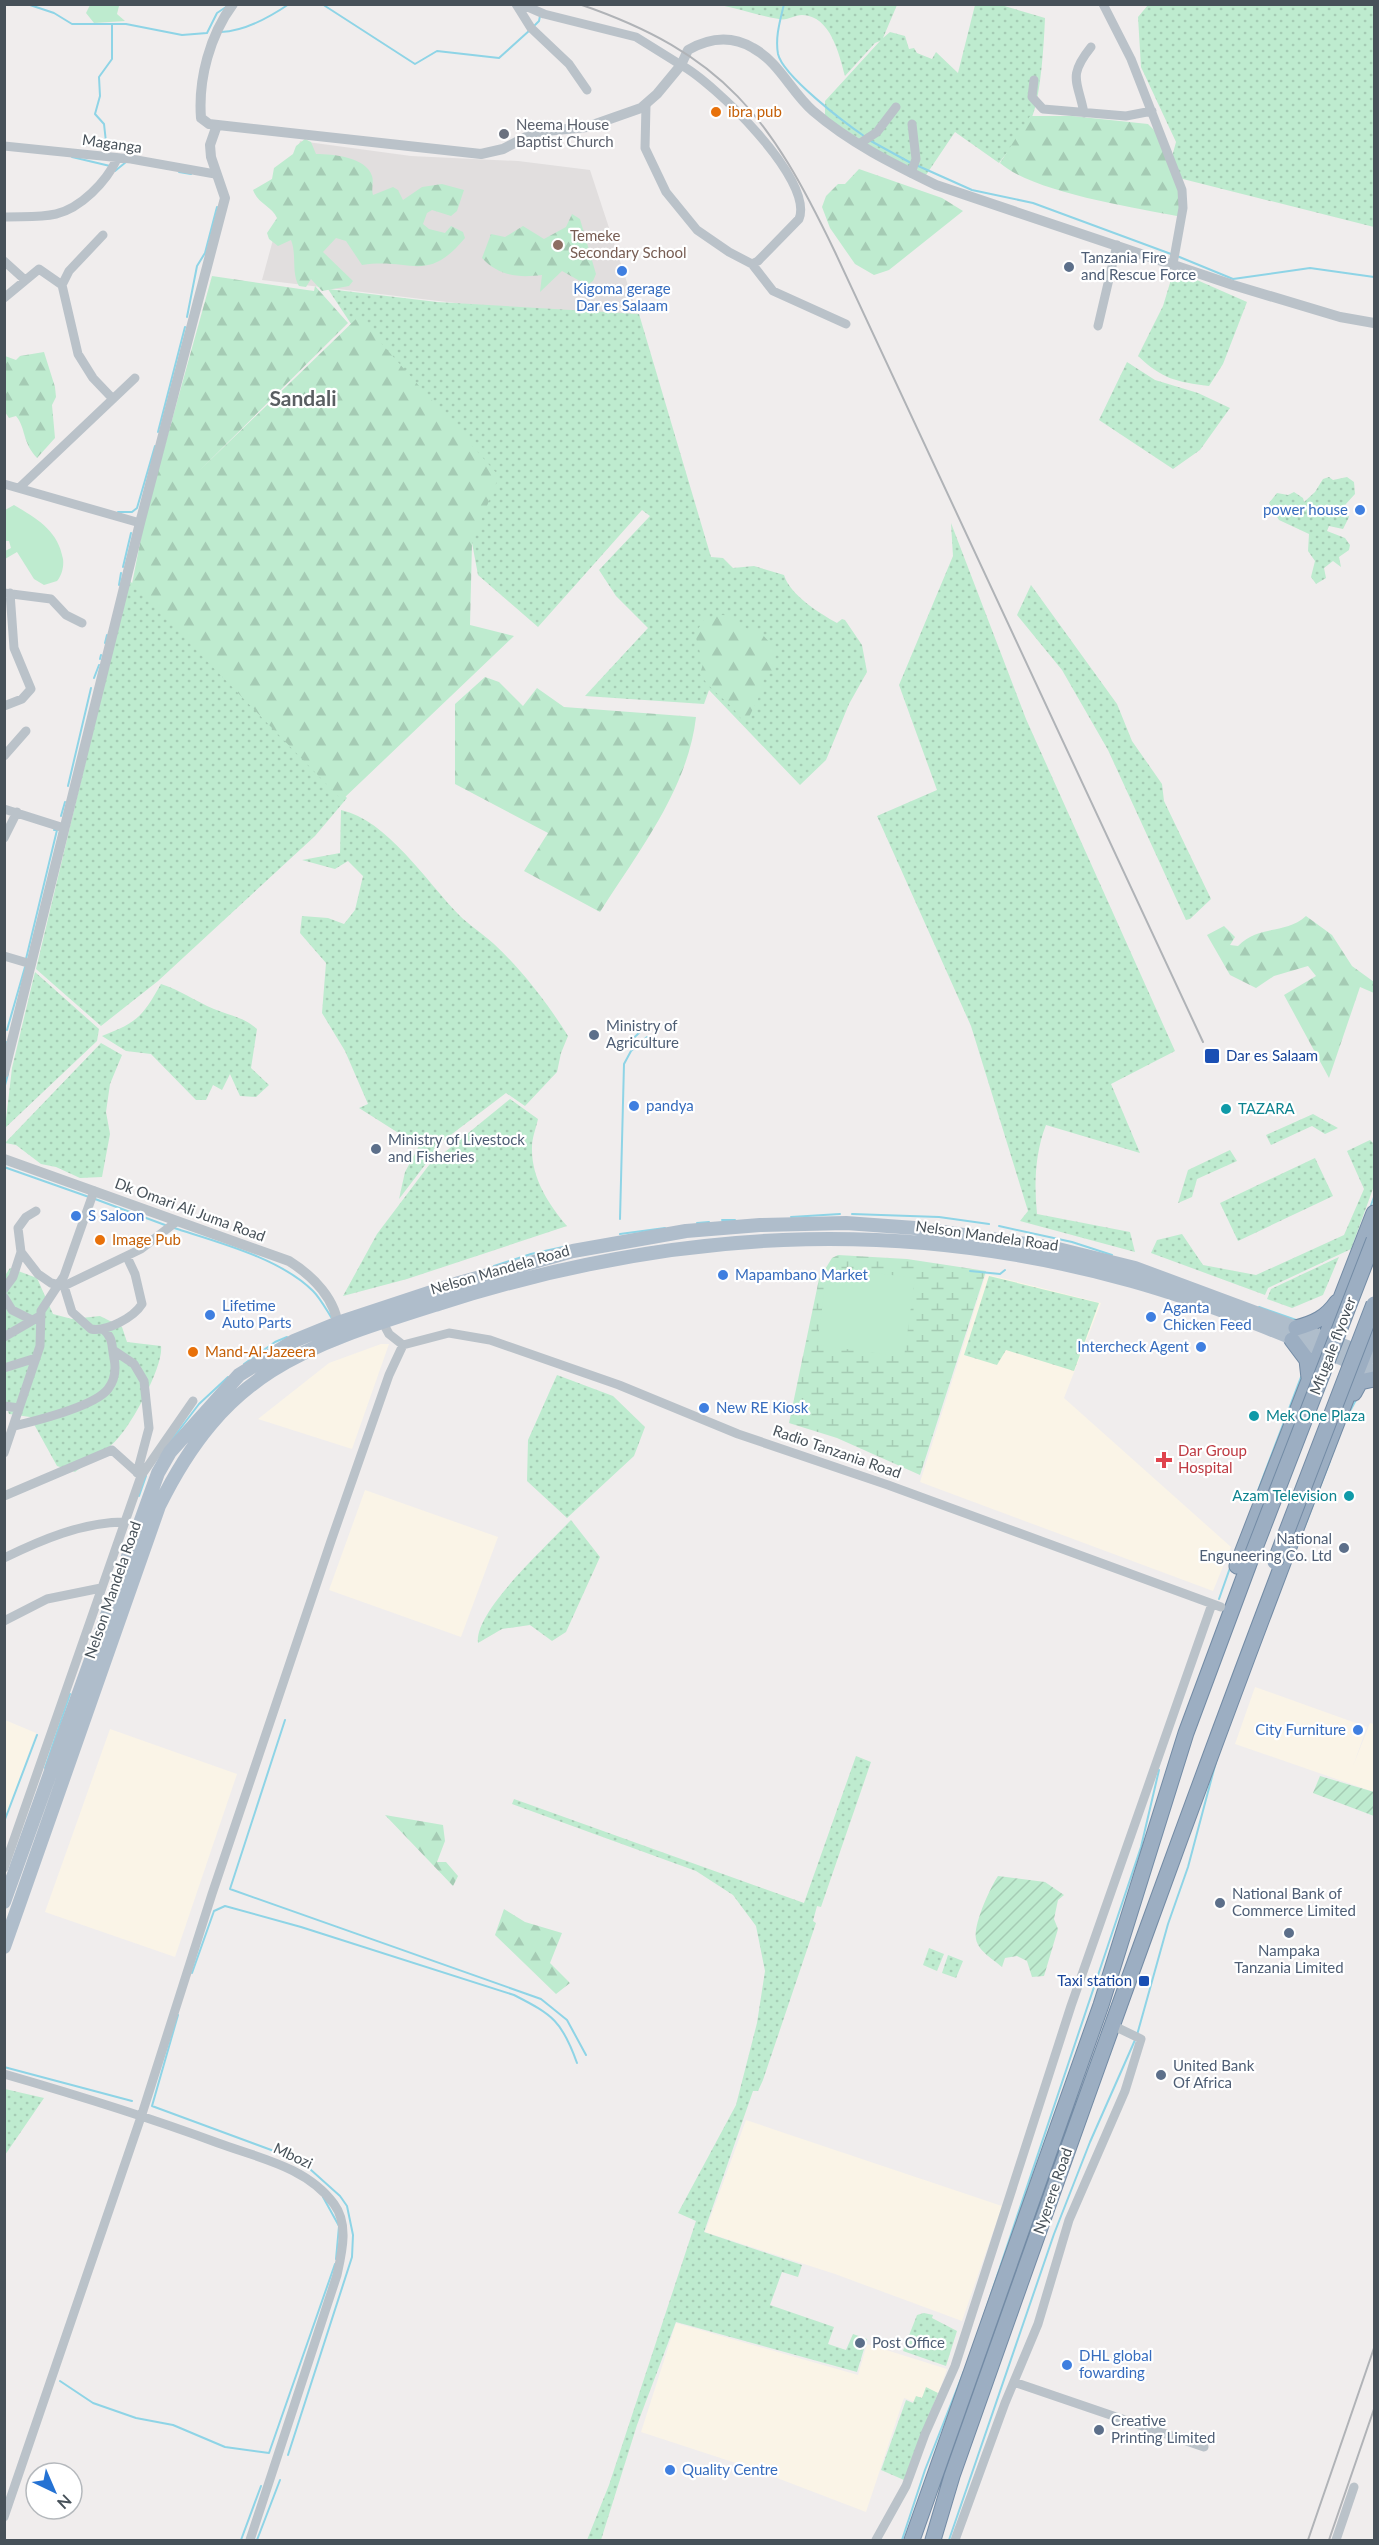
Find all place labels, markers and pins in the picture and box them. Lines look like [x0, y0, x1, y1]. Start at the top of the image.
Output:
place label: ibra pub [728, 102, 782, 120]
marker: ibra pub [709, 105, 723, 119]
place label: Neema House Baptist Church [516, 115, 614, 150]
marker: Neema House Baptist Church [497, 127, 511, 141]
place label: Temeke Secondary School [570, 226, 687, 261]
marker: Temeke Secondary School [551, 238, 565, 252]
place label: Tanzania Fire and Rescue Force [1081, 248, 1196, 283]
marker: Tanzania Fire and Rescue Force [1062, 260, 1076, 274]
marker: Kigoma gerage Dar es Salaam [615, 264, 629, 278]
place label: Kigoma gerage Dar es Salaam [573, 279, 671, 314]
place label: power house [1263, 500, 1348, 518]
marker: power house [1353, 503, 1367, 517]
place label: Ministry of Agriculture [606, 1016, 679, 1051]
marker: Ministry of Agriculture [587, 1028, 601, 1042]
place label: Dar es Salaam [1226, 1046, 1318, 1064]
marker: Dar es Salaam [1203, 1047, 1221, 1065]
place label: pandya [646, 1096, 694, 1114]
marker: pandya [627, 1099, 641, 1113]
place label: TAZARA [1238, 1099, 1296, 1117]
marker: TAZARA [1219, 1102, 1233, 1116]
place label: Ministry of Livestock and Fisheries [388, 1130, 525, 1165]
marker: Ministry of Livestock and Fisheries [369, 1142, 383, 1156]
place label: S Saloon [88, 1206, 144, 1224]
marker: S Saloon [69, 1209, 83, 1223]
place label: Image Pub [112, 1230, 181, 1248]
marker: Image Pub [93, 1233, 107, 1247]
place label: Mapambano Market [735, 1265, 869, 1283]
marker: Mapambano Market [716, 1268, 730, 1282]
place label: Lifetime Auto Parts [222, 1296, 292, 1331]
place label: Aganta Chicken Feed [1163, 1298, 1252, 1333]
marker: Lifetime Auto Parts [203, 1308, 217, 1322]
marker: Aganta Chicken Feed [1144, 1310, 1158, 1324]
place label: Intercheck Agent [1077, 1337, 1190, 1355]
marker: Intercheck Agent [1194, 1340, 1208, 1354]
place label: Mand-Al-Jazeera [205, 1342, 316, 1360]
marker: Mand-Al-Jazeera [186, 1345, 200, 1359]
place label: New RE Kiosk [716, 1398, 809, 1416]
marker: New RE Kiosk [697, 1401, 711, 1415]
place label: Mek One Plaza [1266, 1406, 1365, 1424]
marker: Mek One Plaza [1247, 1409, 1261, 1423]
place label: Dar Group Hospital [1178, 1441, 1247, 1476]
marker: Dar Group Hospital [1155, 1451, 1173, 1469]
place label: Azam Television [1232, 1486, 1337, 1504]
marker: Azam Television [1342, 1489, 1356, 1503]
place label: National Enguneering Co. Ltd [1199, 1529, 1332, 1564]
marker: National Enguneering Co. Ltd [1337, 1541, 1351, 1555]
place label: City Furniture [1255, 1720, 1346, 1738]
marker: City Furniture [1351, 1723, 1365, 1737]
place label: National Bank of Commerce Limited [1232, 1884, 1356, 1919]
marker: National Bank of Commerce Limited [1213, 1896, 1227, 1910]
marker: Nampaka Tanzania Limited [1282, 1926, 1296, 1940]
place label: Nampaka Tanzania Limited [1234, 1941, 1344, 1976]
place label: Taxi station [1057, 1971, 1132, 1989]
marker: Taxi station [1137, 1974, 1151, 1988]
place label: United Bank Of Africa [1173, 2056, 1255, 2091]
marker: United Bank Of Africa [1154, 2068, 1168, 2082]
place label: Post Office [872, 2333, 945, 2351]
marker: Post Office [853, 2336, 867, 2350]
place label: DHL global fowarding [1079, 2346, 1152, 2381]
marker: DHL global fowarding [1060, 2358, 1074, 2372]
place label: Creative Printing Limited [1111, 2411, 1215, 2446]
marker: Creative Printing Limited [1092, 2423, 1106, 2437]
place label: Quality Centre [682, 2460, 778, 2478]
marker: Quality Centre [663, 2463, 677, 2477]

